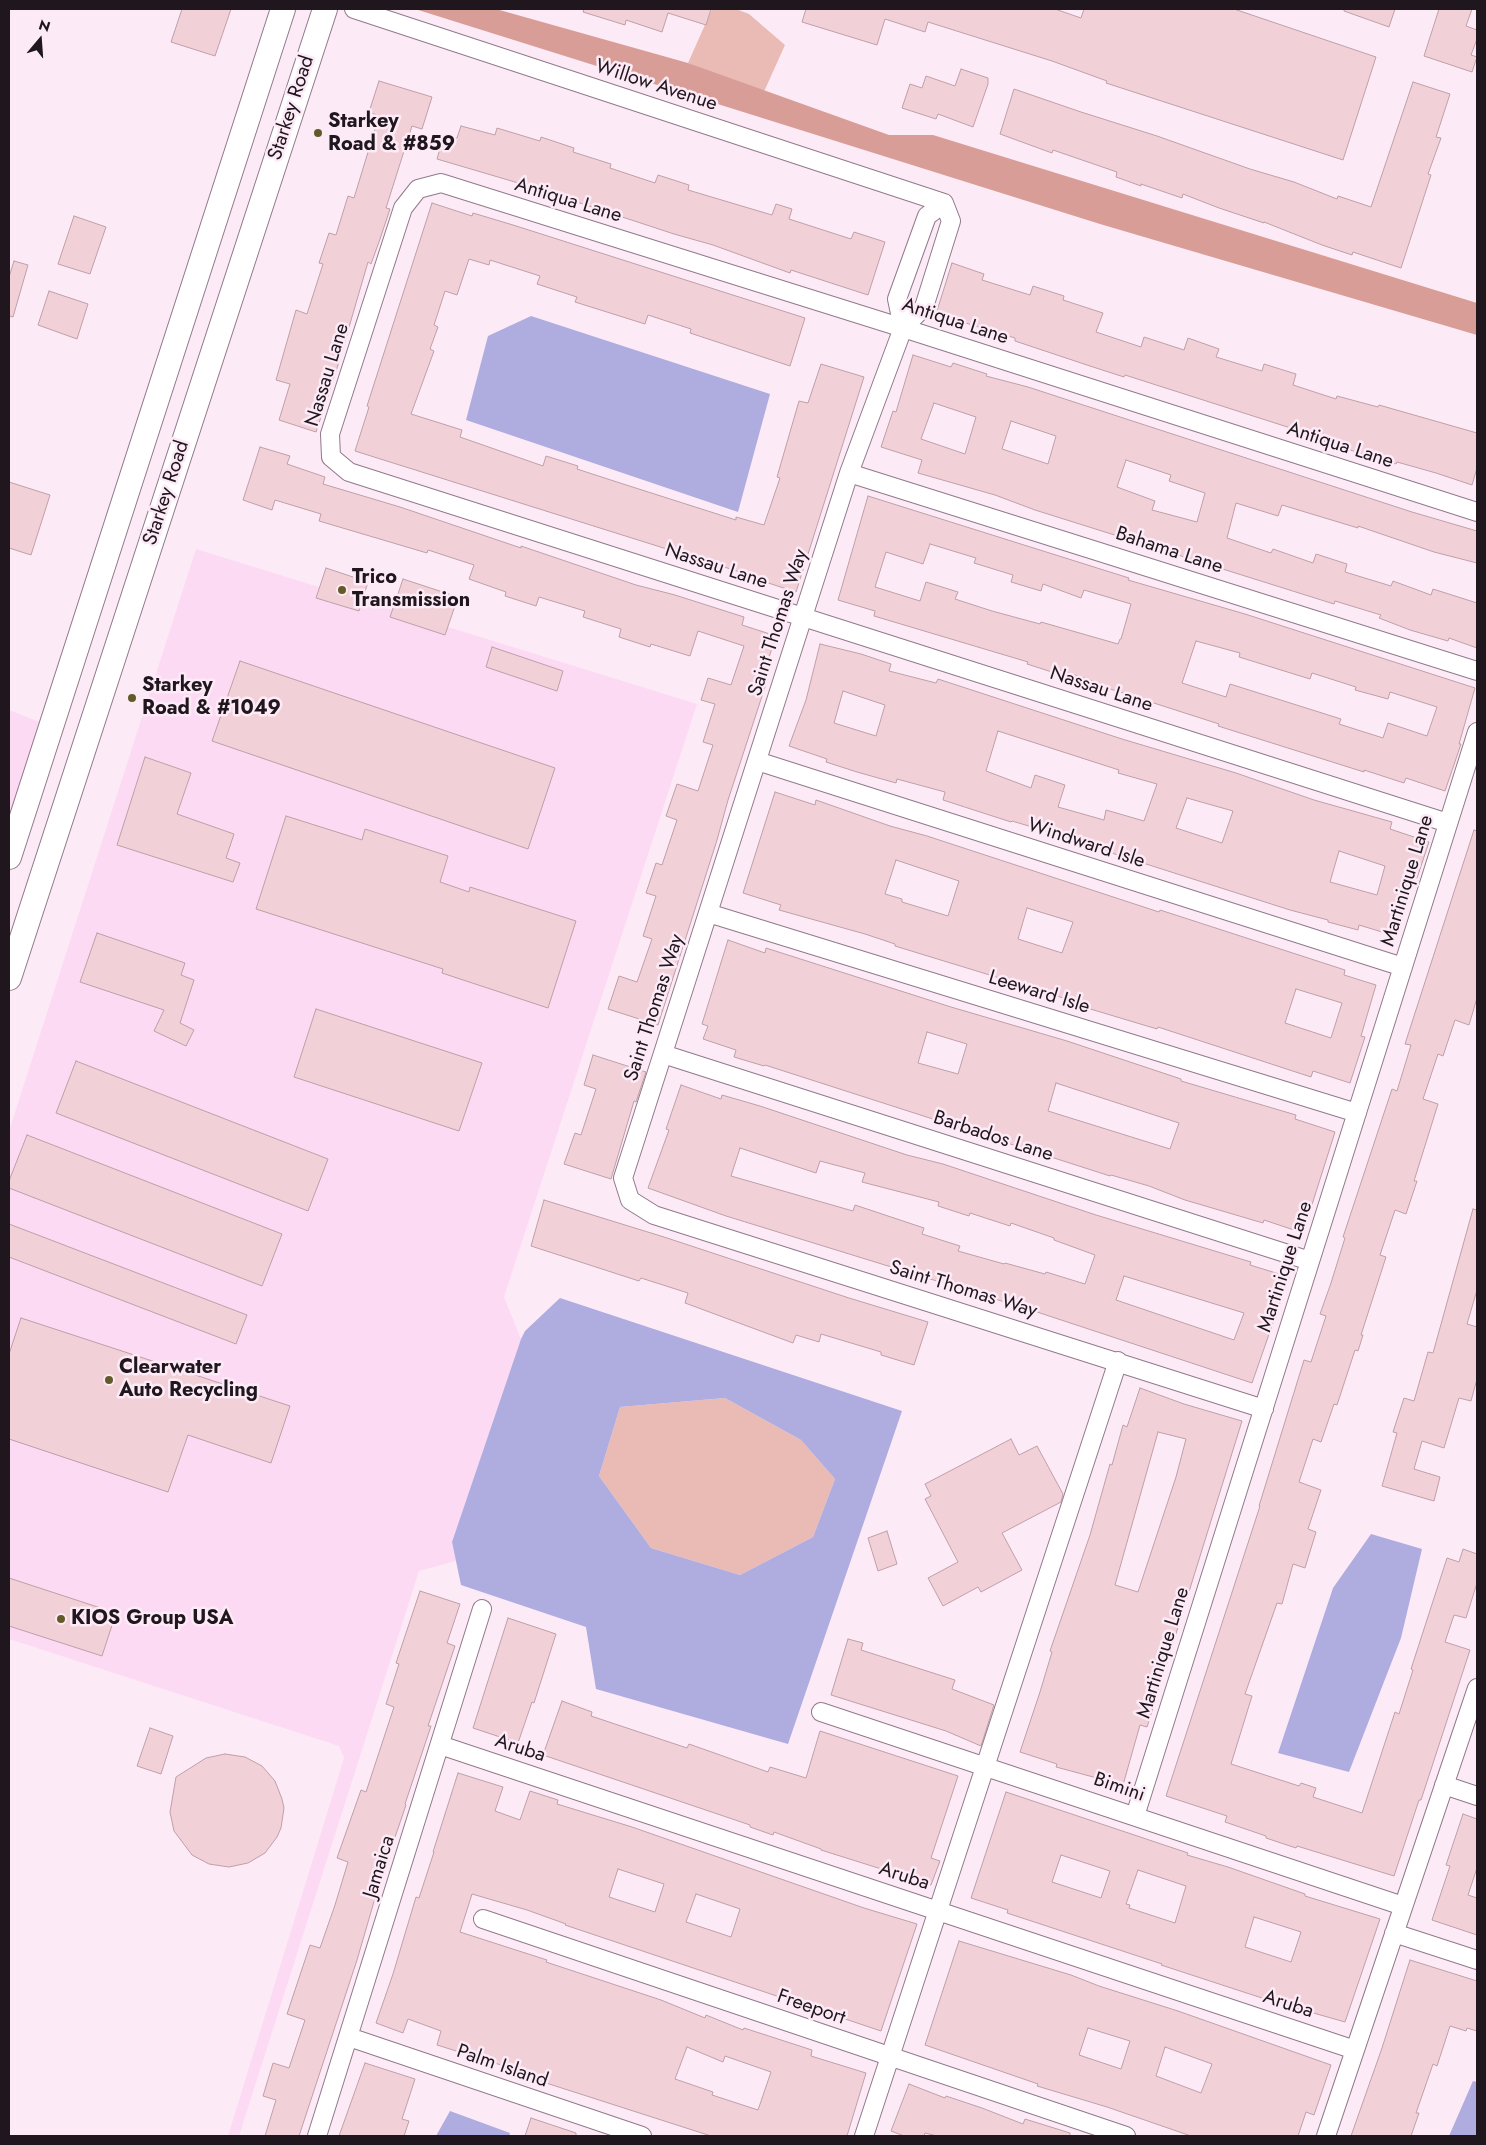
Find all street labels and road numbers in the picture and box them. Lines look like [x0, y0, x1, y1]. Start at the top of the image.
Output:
street label: Starkey Road [264, 53, 320, 163]
street label: Willow Avenue [592, 55, 720, 117]
street label: Antiqua Lane [512, 173, 624, 229]
street label: Antiqua Lane [899, 293, 1011, 351]
street label: Nassau Lane [301, 320, 355, 430]
street label: Antiqua Lane [1284, 417, 1396, 475]
street label: Starkey Road [139, 438, 195, 548]
street label: Bahama Lane [1112, 522, 1226, 580]
street label: Nassau Lane [662, 539, 770, 595]
street label: Saint Thomas Way [744, 546, 814, 700]
street label: Nassau Lane [1047, 662, 1155, 718]
street label: Martinique Lane [1377, 812, 1439, 950]
street label: Windward Isle [1024, 814, 1148, 874]
street label: Saint Thomas Way [620, 931, 690, 1085]
street label: Leeward Isle [985, 966, 1093, 1020]
street label: Barbados Lane [930, 1106, 1056, 1168]
street label: Martinique Lane [1254, 1199, 1318, 1335]
street label: Saint Thomas Way [886, 1256, 1040, 1324]
street label: Martinique Lane [1133, 1584, 1195, 1722]
street label: Aruba [492, 1730, 548, 1768]
street label: Bimini [1090, 1768, 1148, 1808]
street label: Jamaica [359, 1833, 401, 1901]
street label: Aruba [876, 1858, 932, 1896]
street label: Freeport [774, 1985, 848, 2031]
street label: Aruba [1260, 1986, 1316, 2024]
street label: Palm Island [453, 2040, 551, 2094]

